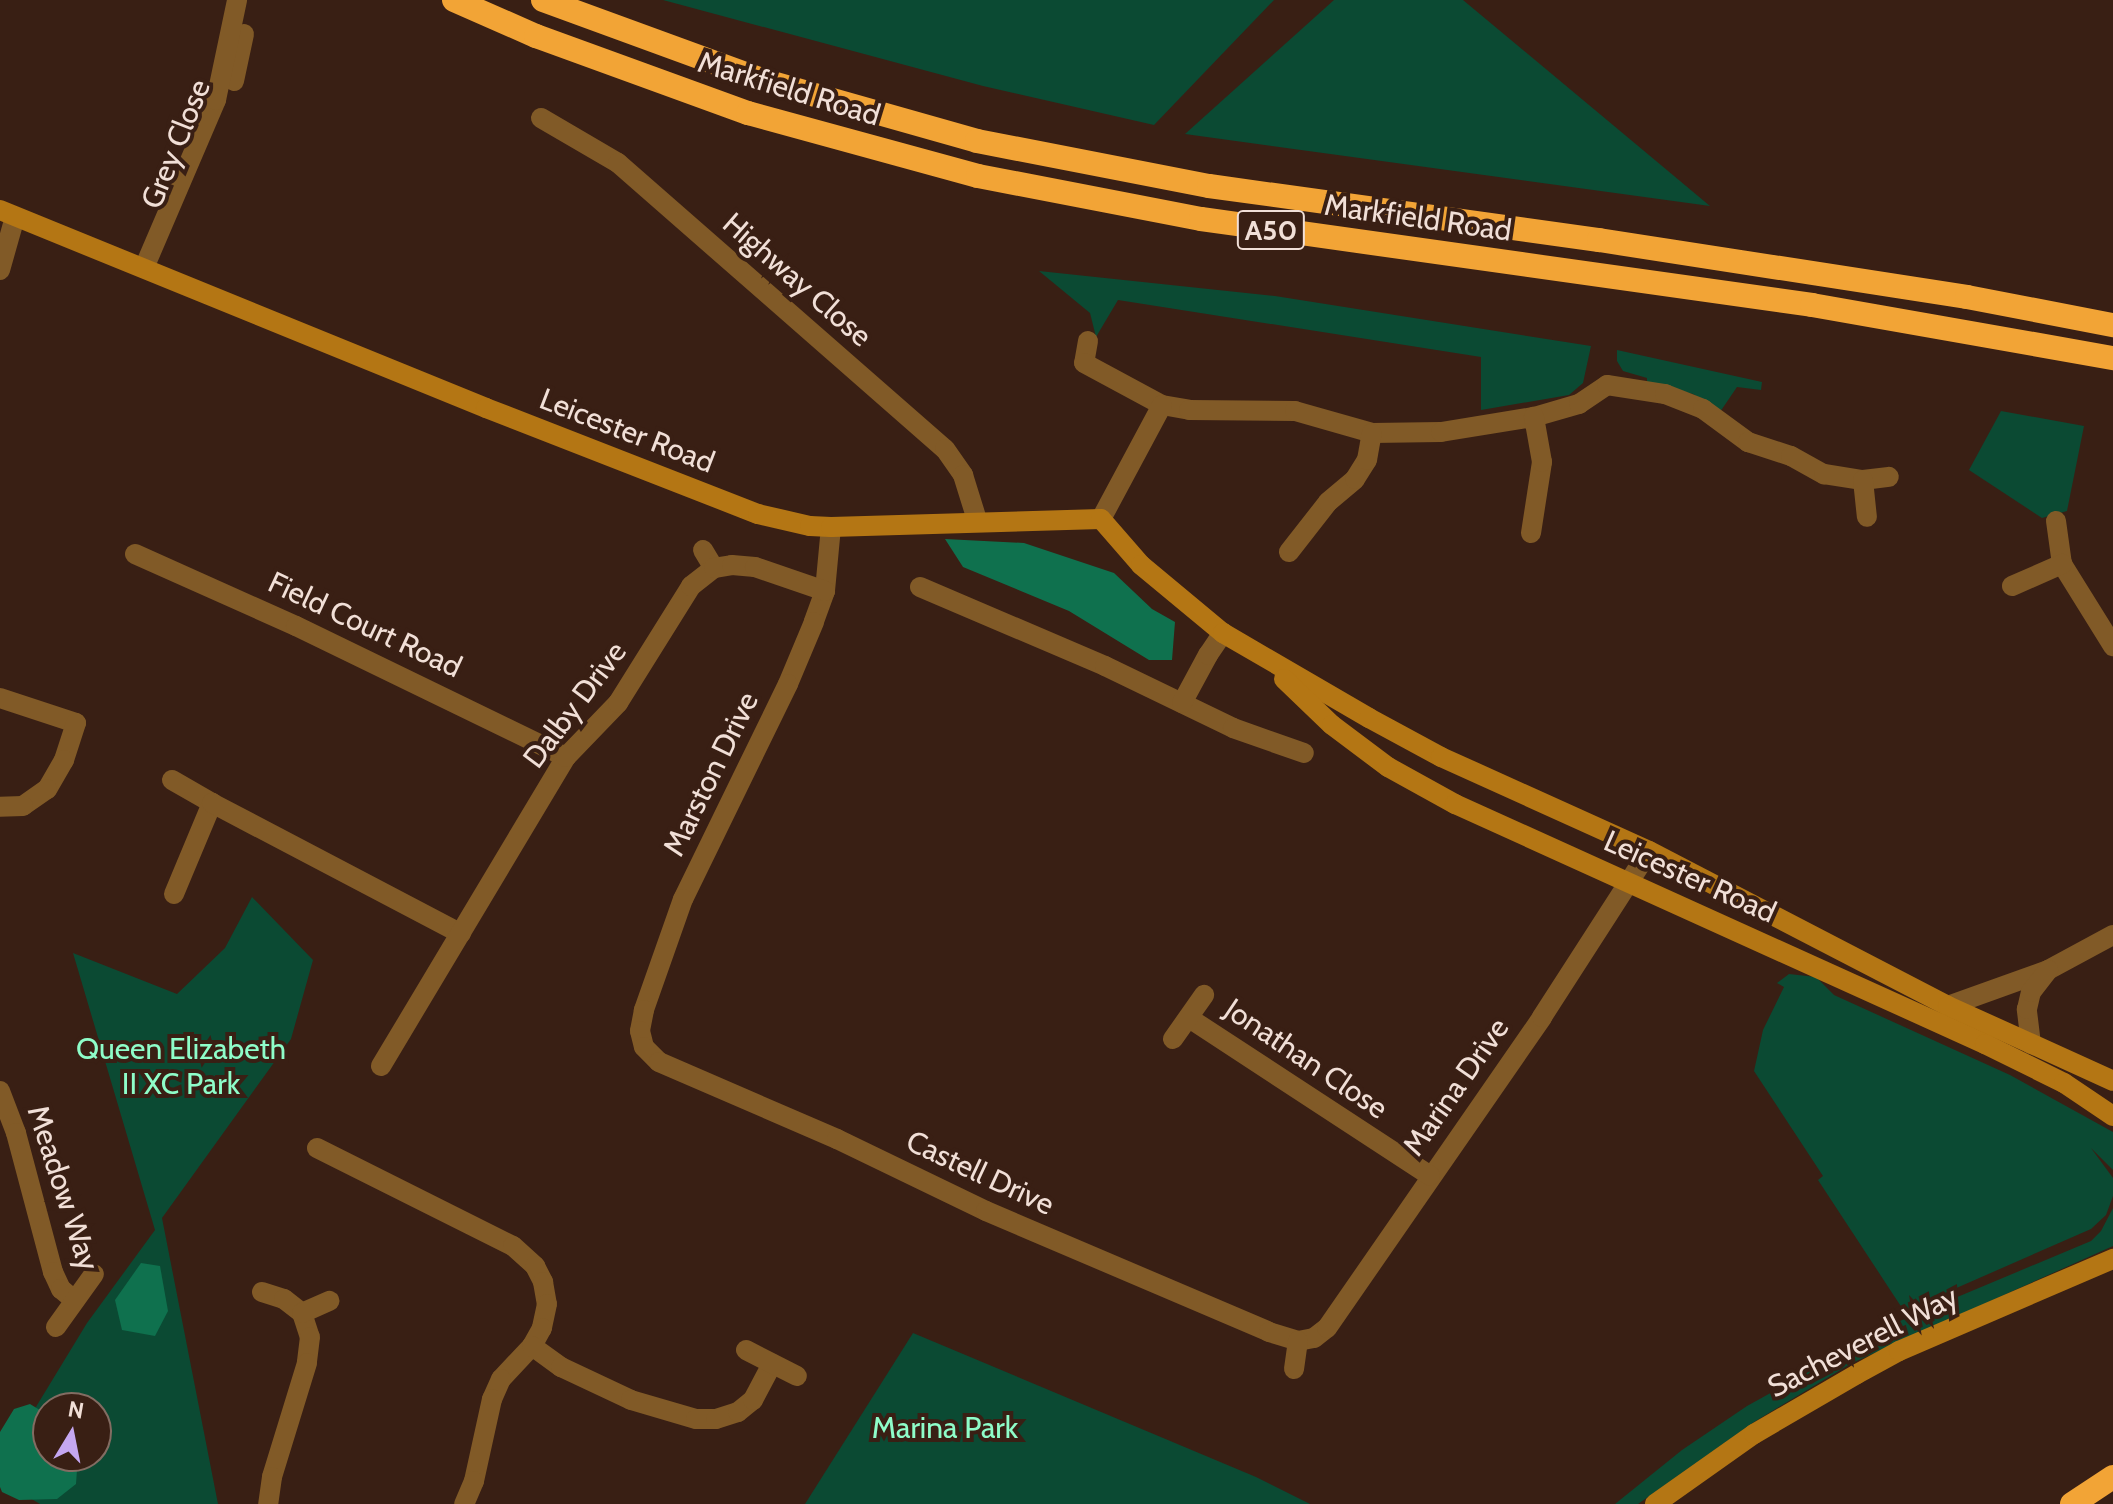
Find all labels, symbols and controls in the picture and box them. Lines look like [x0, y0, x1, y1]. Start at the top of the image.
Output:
street label: Markfield Road [694, 44, 884, 134]
street label: Grey Close [134, 74, 218, 214]
street label: Markfield Road [1322, 187, 1514, 249]
street label: Highway Close [715, 206, 879, 354]
road number: A50 [1235, 206, 1307, 254]
street label: Leicester Road [535, 381, 719, 481]
street label: Field Court Road [263, 564, 467, 686]
street label: Dalby Drive [516, 635, 634, 775]
street label: Marston Drive [656, 686, 766, 862]
street label: Leicester Road [1599, 823, 1781, 931]
street label: Jonathan Close [1218, 991, 1394, 1127]
street label: Marina Drive [1395, 1011, 1517, 1163]
park label: Queen Elizabeth II XC Park [76, 1031, 286, 1102]
street label: Meadow Way [19, 1101, 107, 1275]
street label: Castell Drive [900, 1123, 1060, 1223]
street label: Sacheverell Way [1762, 1279, 1964, 1405]
north arrow [32, 1392, 112, 1472]
text: N [66, 1395, 86, 1424]
park label: Marina Park [872, 1410, 1018, 1446]

